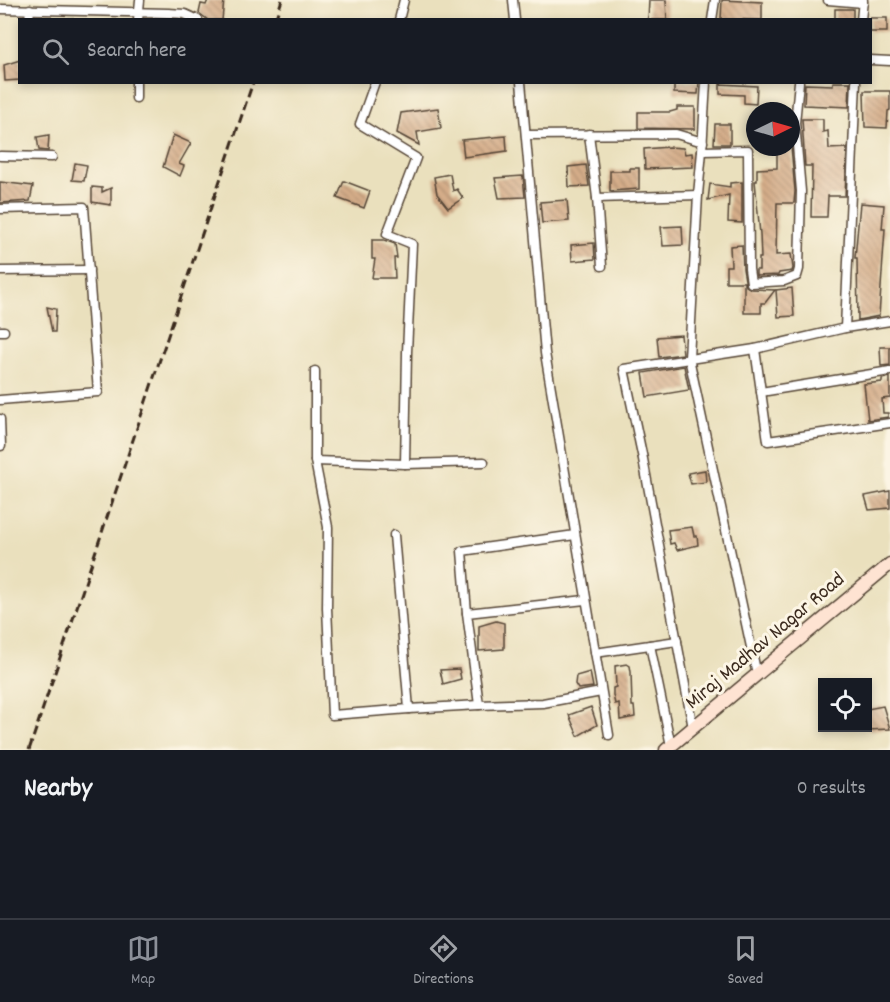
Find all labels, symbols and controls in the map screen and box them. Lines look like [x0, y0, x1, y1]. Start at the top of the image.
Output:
search box [18, 18, 872, 84]
icon: search [39, 35, 72, 68]
text: Search here [87, 36, 186, 67]
north arrow [746, 102, 800, 156]
street label: Miraj Madhav Nagar Road [680, 566, 852, 718]
map controls [818, 678, 872, 732]
button: locate [818, 678, 872, 732]
text: Nearby [24, 771, 92, 808]
text: 0 results [797, 775, 866, 803]
tab: Map [127, 932, 160, 991]
tab: Directions [413, 932, 474, 991]
tab: Saved [727, 932, 763, 991]

